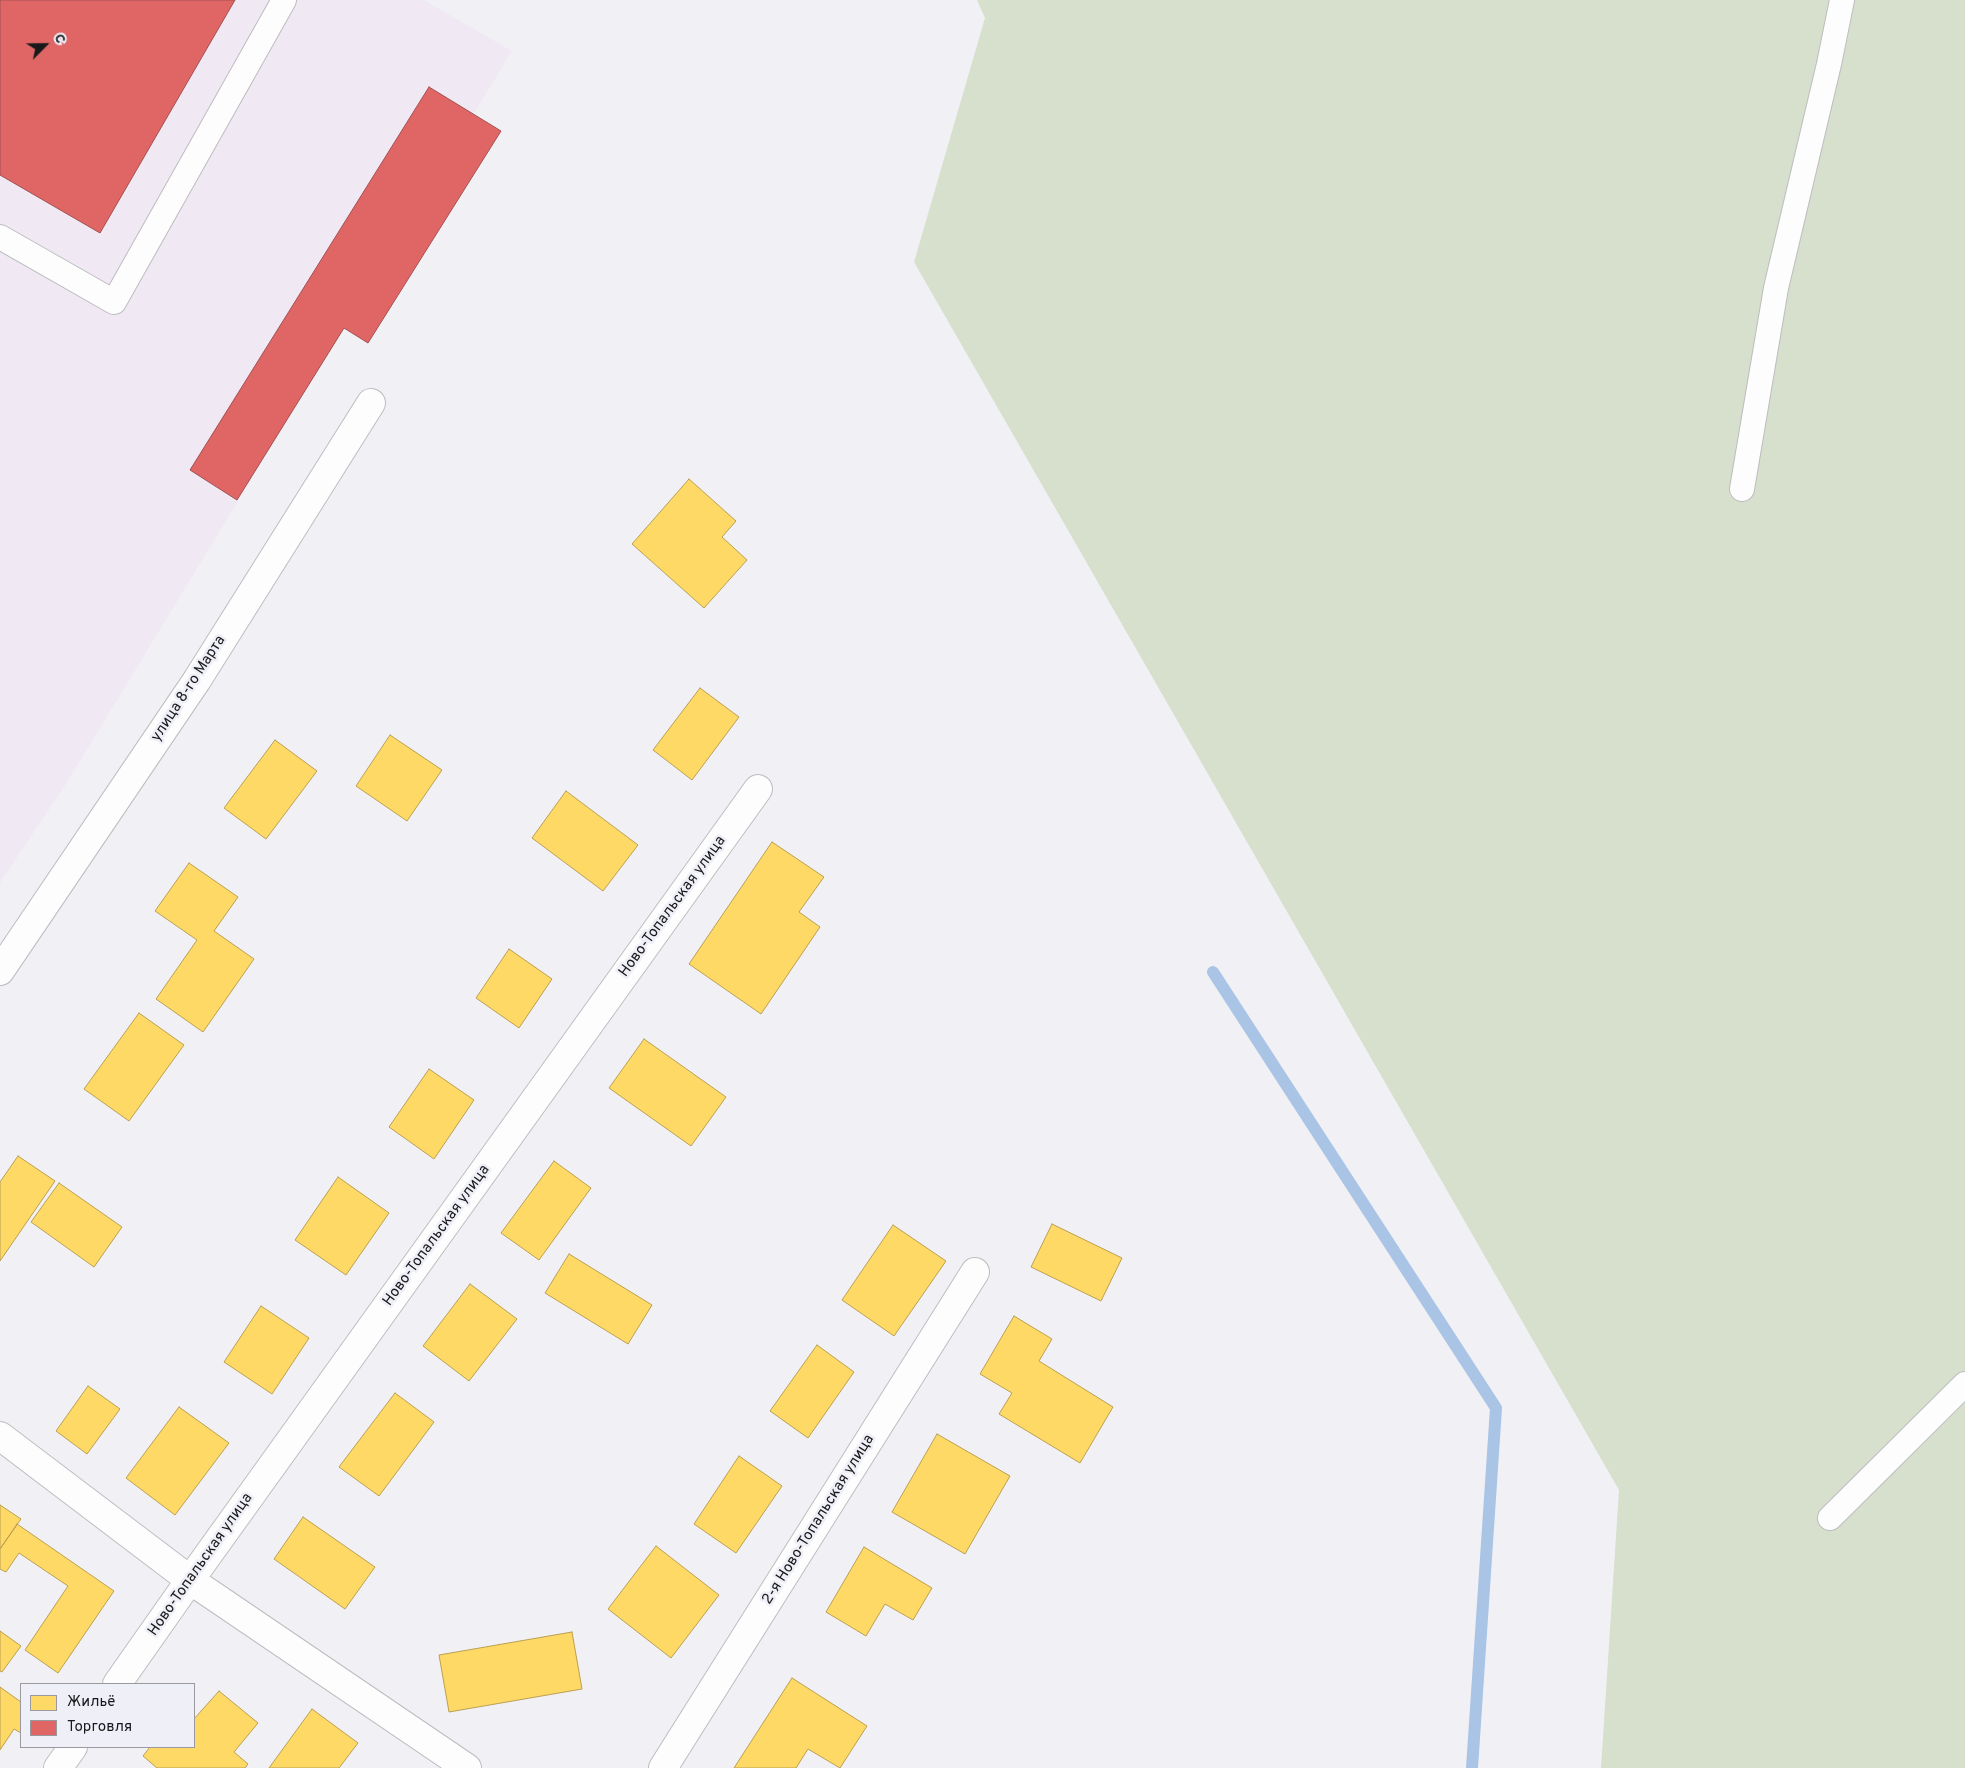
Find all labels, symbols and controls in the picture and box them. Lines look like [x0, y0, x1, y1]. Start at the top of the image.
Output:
north arrow [20, 20, 70, 70]
text: С [50, 31, 69, 46]
street label: улица 8-го Марта [148, 633, 230, 745]
street label: Ново-Топальская улица [616, 833, 730, 981]
street label: Ново-Топальская улица [380, 1162, 494, 1310]
street label: 2-я Ново-Топальская улица [759, 1432, 879, 1608]
street label: Ново-Топальская улица [145, 1490, 257, 1640]
legend [20, 1683, 195, 1748]
text: Жильё [67, 1693, 115, 1712]
text: Торговля [67, 1718, 132, 1737]

